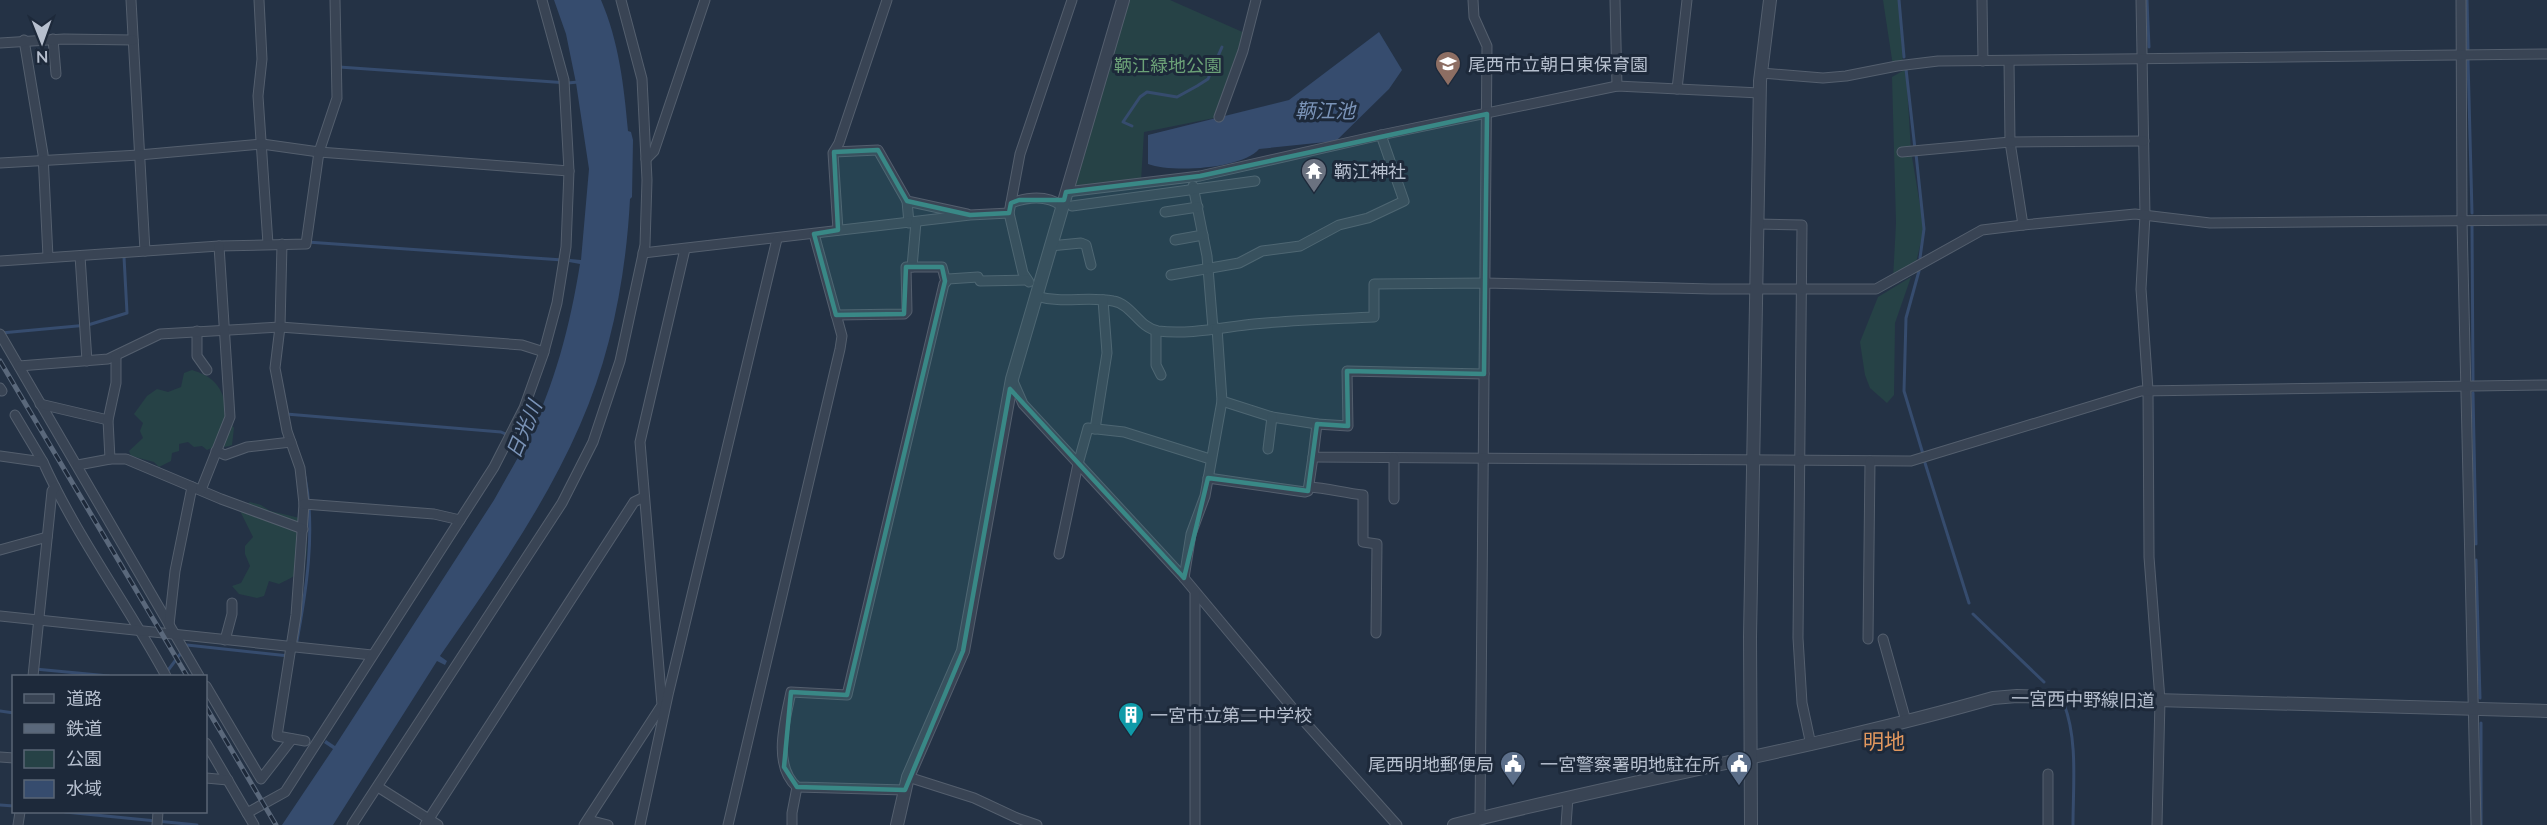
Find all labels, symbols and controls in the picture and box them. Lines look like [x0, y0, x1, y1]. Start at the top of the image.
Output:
north arrow [12, 12, 72, 72]
text: N [36, 48, 49, 67]
school or university icon: 尾西市立朝日東保育園 [1433, 49, 1463, 87]
place label: 尾西市立朝日東保育園 [1468, 53, 1648, 75]
park label: 鞆江緑地公園 [1114, 54, 1222, 76]
water label: 鞆江池 [1295, 98, 1357, 122]
temple icon: 鞆江神社 [1299, 156, 1329, 194]
place label: 鞆江神社 [1334, 160, 1406, 182]
water label: 日光川 [500, 395, 547, 461]
legend [12, 675, 207, 813]
text: 道路 [66, 687, 102, 709]
street label: 一宮西中野線旧道 [2011, 687, 2155, 711]
building icon: 一宮市立第二中学校 [1116, 700, 1146, 738]
place label: 一宮市立第二中学校 [1150, 704, 1312, 726]
text: 鉄道 [66, 717, 102, 739]
district label: 明地 [1863, 728, 1905, 753]
text: 公園 [66, 747, 102, 769]
public building icon: 尾西明地郵便局 [1498, 749, 1528, 787]
public building icon: 一宮警察署明地駐在所 [1724, 749, 1754, 787]
place label: 尾西明地郵便局 [1368, 753, 1494, 775]
place label: 一宮警察署明地駐在所 [1540, 753, 1720, 775]
text: 水域 [66, 777, 102, 799]

